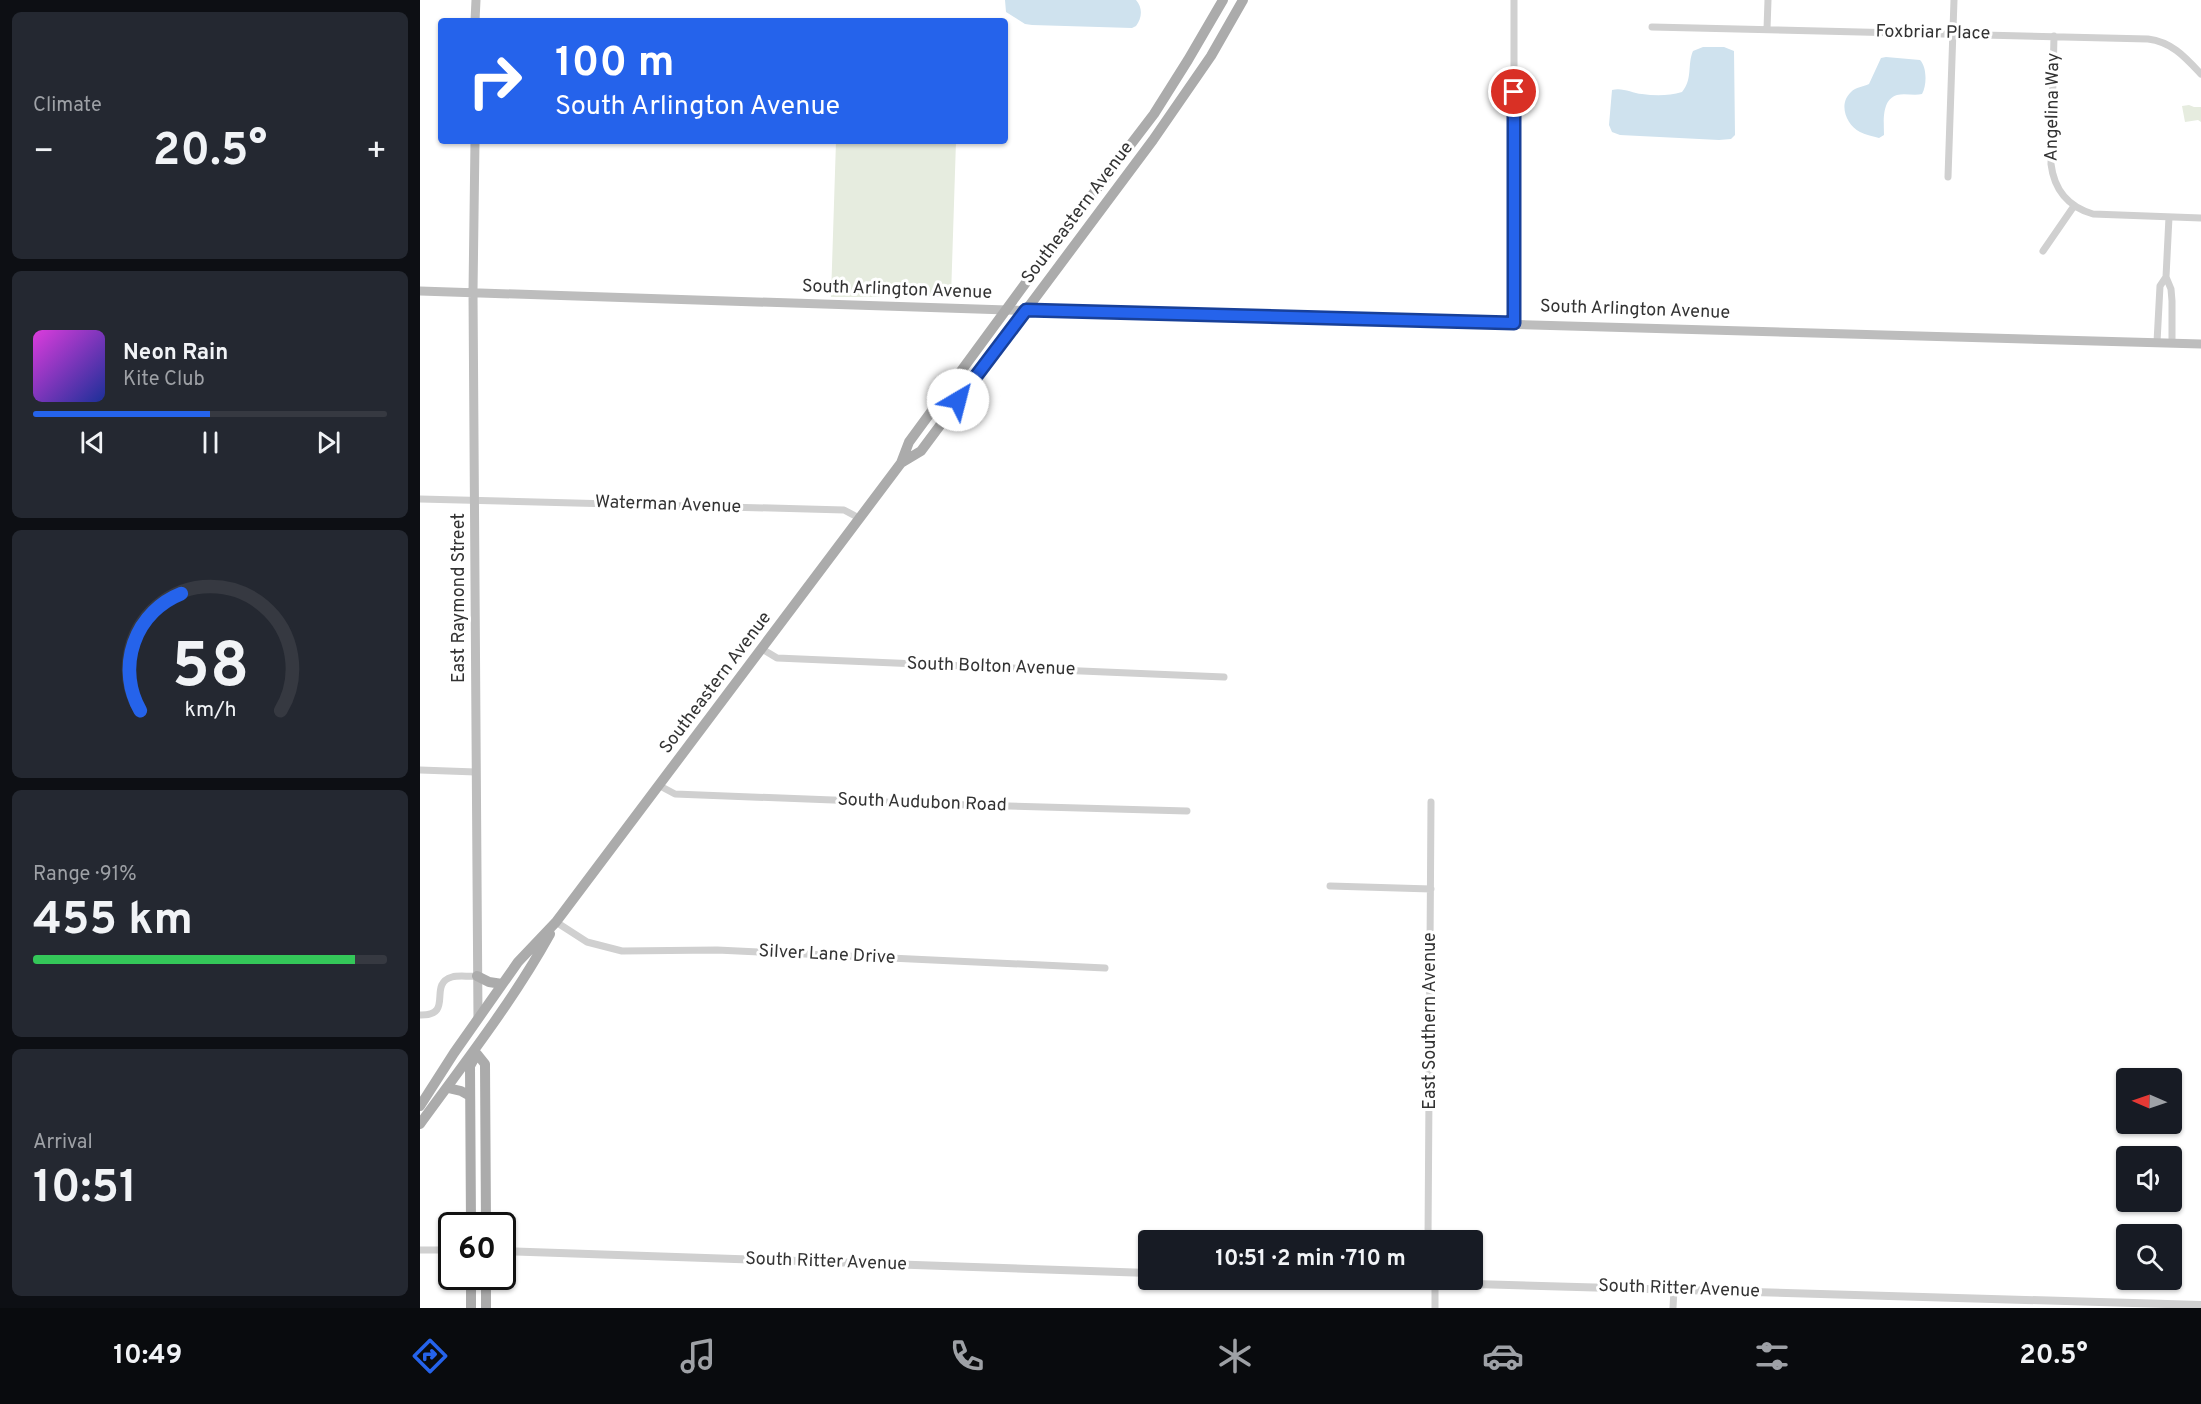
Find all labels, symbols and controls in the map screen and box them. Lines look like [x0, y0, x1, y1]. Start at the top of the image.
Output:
street label: Foxbriar Place [1875, 21, 1991, 45]
text: 100 m [555, 38, 674, 91]
icon: right [456, 42, 534, 120]
street label: Angelina Way [2041, 52, 2065, 162]
pin [1488, 66, 1539, 117]
icon: arrive [1497, 75, 1530, 108]
text: South Arlington Avenue [555, 90, 840, 124]
text: Climate [33, 93, 102, 119]
text: 20.5° [153, 124, 267, 181]
text: − [33, 132, 54, 174]
text: + [366, 132, 387, 174]
street label: Southeastern Avenue [1017, 137, 1139, 289]
street label: South Arlington Avenue [802, 275, 992, 305]
street label: South Arlington Avenue [1540, 295, 1730, 325]
text: Neon Rain [123, 340, 228, 367]
text: Kite Club [123, 367, 205, 393]
position arrow [926, 368, 990, 432]
icon: previous [76, 426, 109, 459]
icon: pause [194, 426, 227, 459]
icon: next [312, 426, 345, 459]
street label: Waterman Avenue [595, 491, 741, 519]
street label: East Raymond Street [448, 513, 471, 683]
street label: Southeastern Avenue [655, 607, 777, 759]
text: 58 [171, 630, 249, 709]
street label: South Bolton Avenue [906, 653, 1076, 681]
text: km/h [184, 697, 236, 724]
street label: South Audubon Road [837, 789, 1007, 817]
text: Range · 91% [33, 862, 137, 888]
text: 455 km [33, 893, 193, 950]
street label: East Southern Avenue [1419, 932, 1442, 1110]
street label: Silver Lane Drive [758, 940, 896, 970]
north arrow [2116, 1068, 2182, 1134]
map controls [2116, 1068, 2182, 1290]
text: Arrival [33, 1130, 93, 1156]
button: sound [2116, 1146, 2182, 1212]
text: 10:51 [33, 1161, 137, 1218]
speed limit sign: 60 [438, 1212, 516, 1290]
button: search [2116, 1224, 2182, 1290]
text: 10:51 · 2 min · 710 m [1215, 1246, 1406, 1273]
street label: South Ritter Avenue [745, 1248, 907, 1276]
street label: South Ritter Avenue [1598, 1275, 1760, 1303]
icon: directions [409, 1335, 451, 1377]
icon: music [677, 1335, 719, 1377]
icon: phone [946, 1335, 988, 1377]
icon: climate [1214, 1335, 1256, 1377]
icon: car [1482, 1335, 1524, 1377]
icon: filters [1751, 1335, 1793, 1377]
text: 10:49 [113, 1339, 182, 1373]
text: 20.5° [2019, 1339, 2088, 1373]

